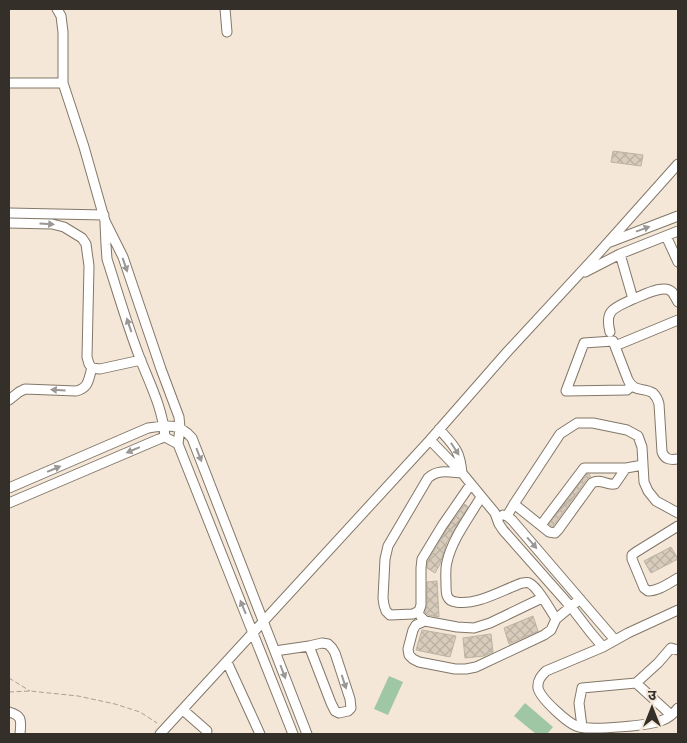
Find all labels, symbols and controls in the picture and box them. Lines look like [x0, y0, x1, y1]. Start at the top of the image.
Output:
one-way arrow [40, 220, 56, 228]
one-way arrow [636, 225, 651, 233]
one-way arrow [121, 258, 129, 273]
one-way arrow [124, 317, 132, 332]
one-way arrow [49, 385, 65, 393]
one-way arrow [450, 442, 460, 456]
one-way arrow [126, 446, 140, 454]
one-way arrow [195, 448, 203, 463]
one-way arrow [47, 465, 61, 473]
one-way arrow [526, 537, 537, 550]
one-way arrow [238, 600, 246, 615]
one-way arrow [280, 664, 287, 679]
one-way arrow [341, 675, 349, 690]
north arrow [627, 683, 677, 733]
text: उ [648, 686, 657, 704]

